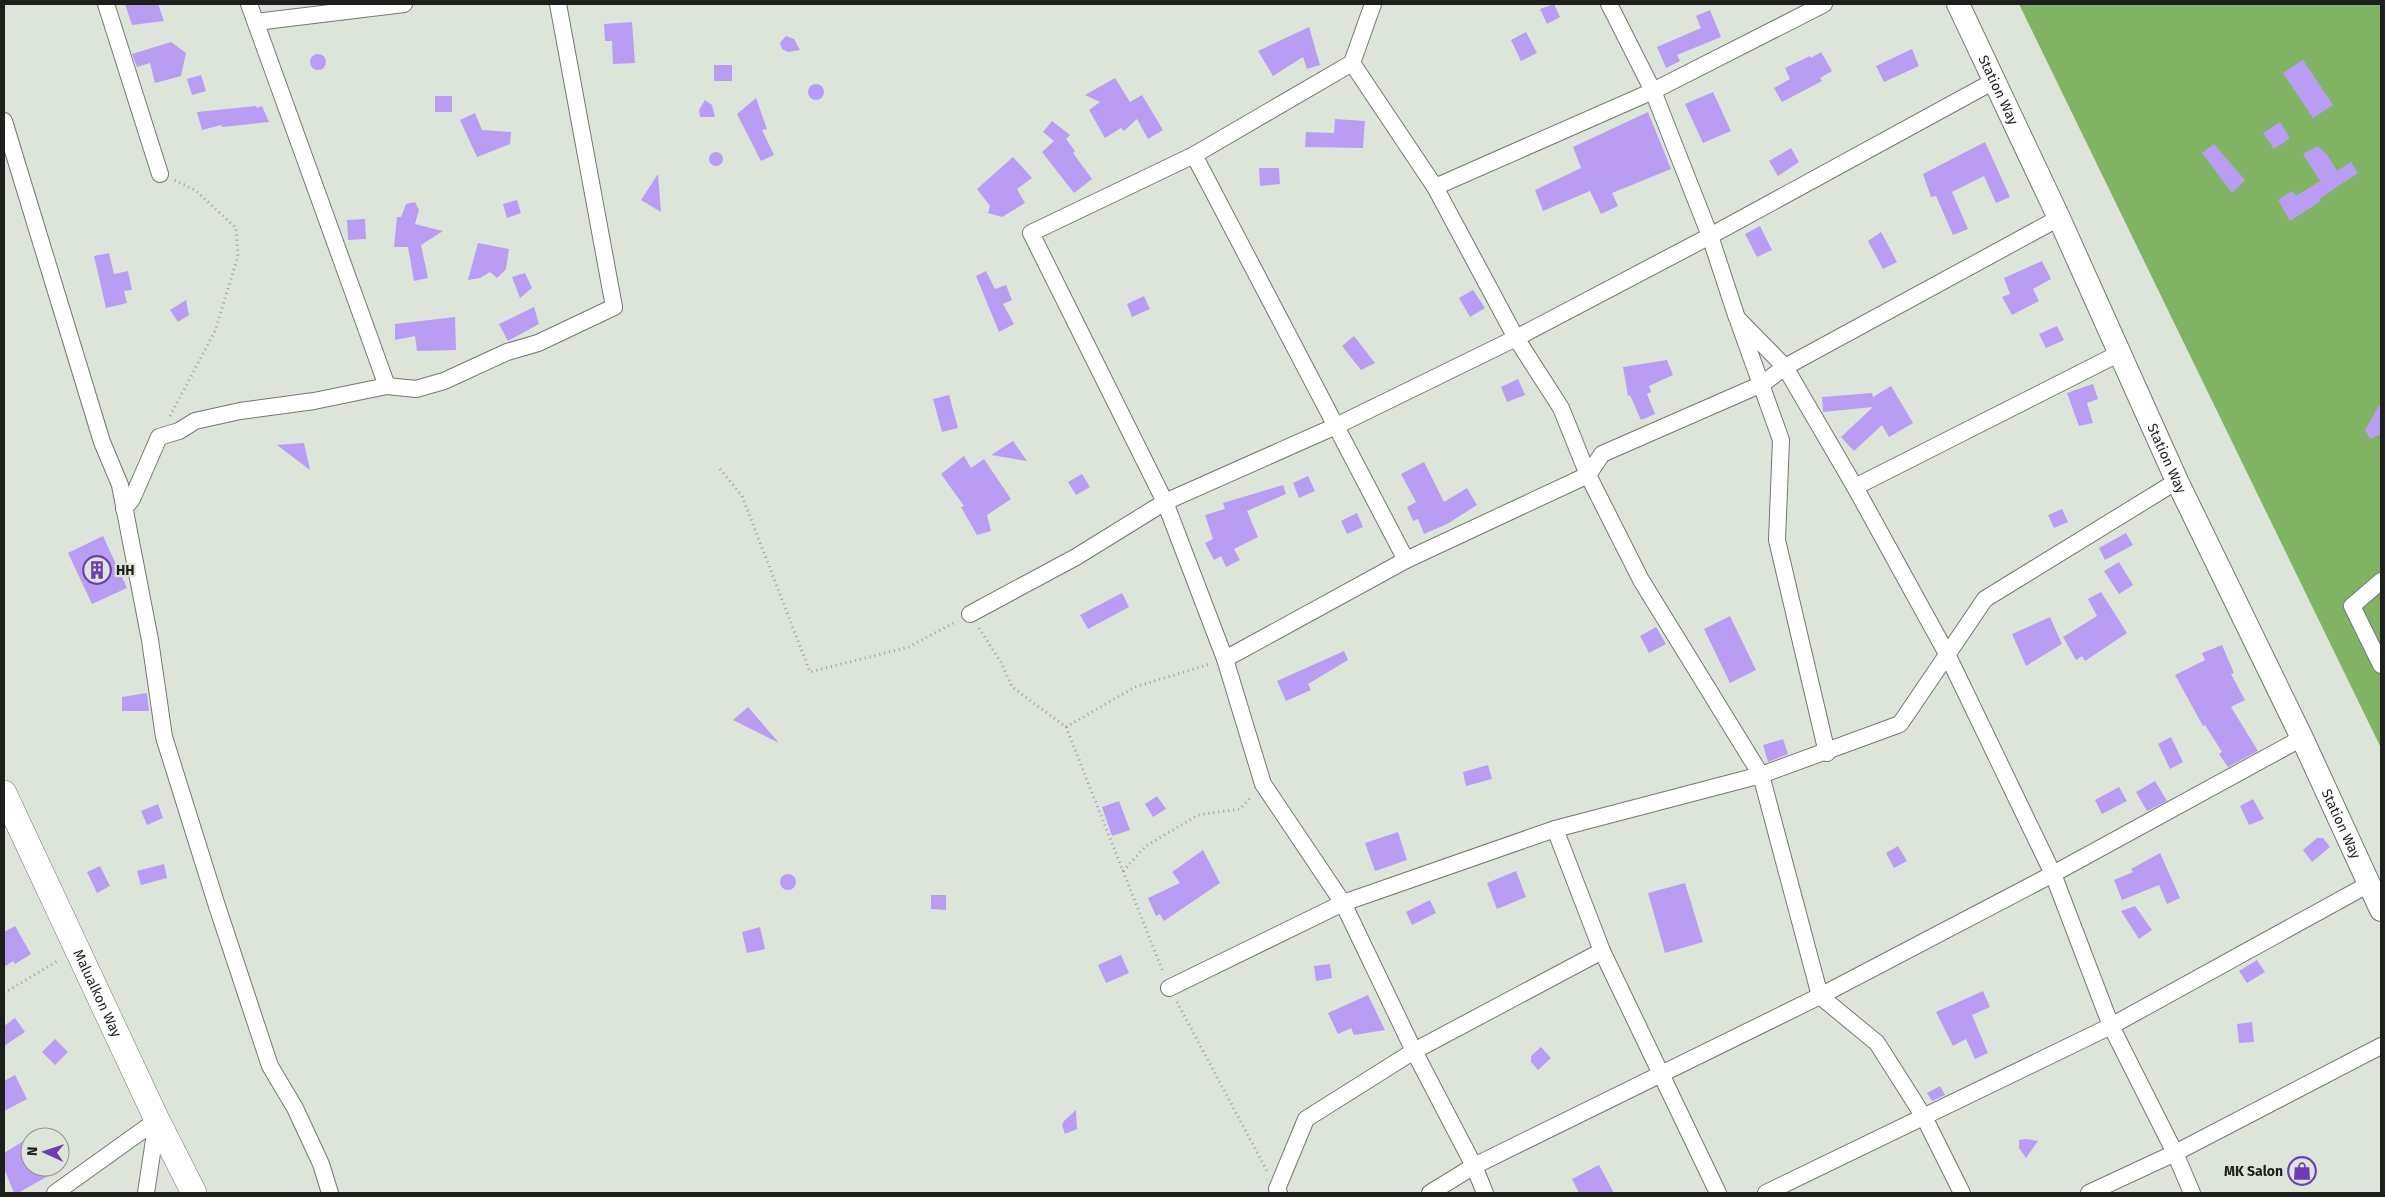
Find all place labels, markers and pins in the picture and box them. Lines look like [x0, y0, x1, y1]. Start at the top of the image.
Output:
building icon: HH [82, 555, 112, 585]
place label: HH [116, 562, 135, 579]
shop icon: MK Salon [2287, 1156, 2317, 1186]
place label: MK Salon [2224, 1163, 2283, 1180]

